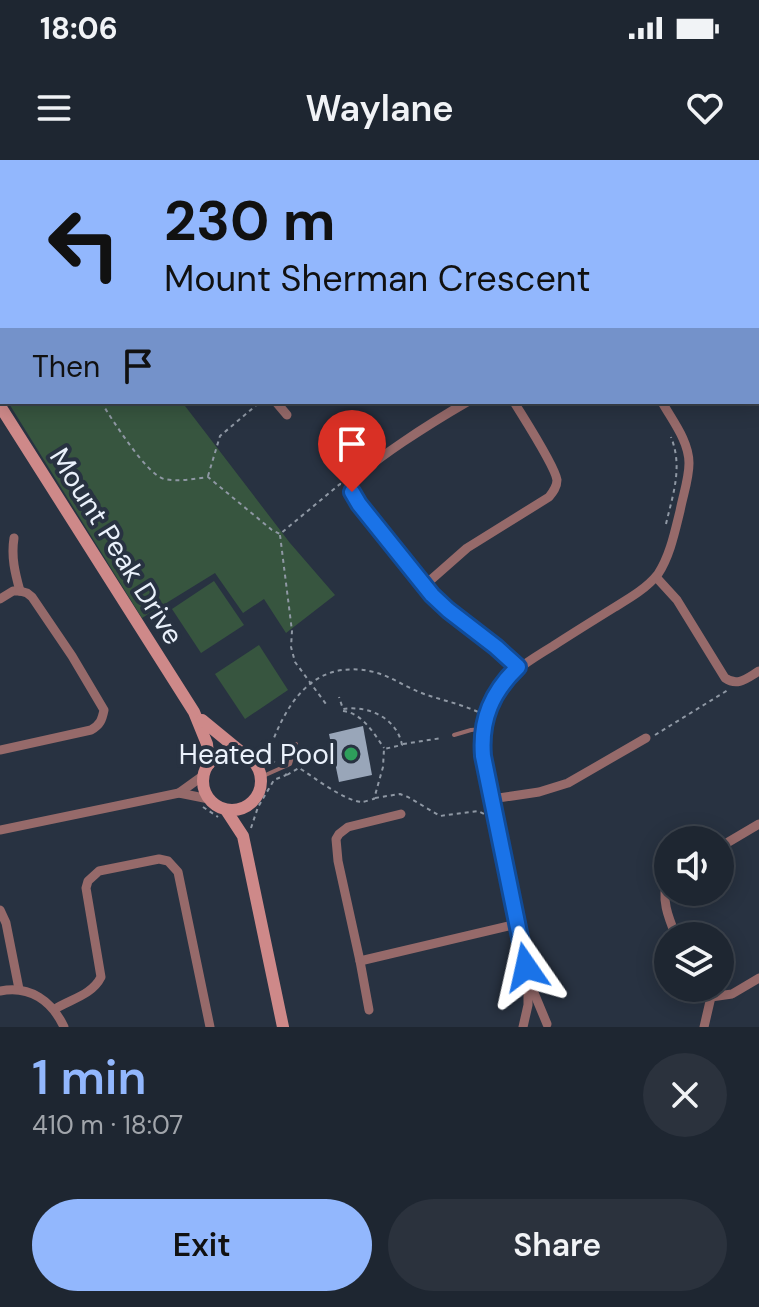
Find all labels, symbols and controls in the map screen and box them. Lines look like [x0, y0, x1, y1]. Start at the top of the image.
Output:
text: 18:06 [40, 9, 118, 48]
text: Waylane [305, 85, 454, 132]
icon: menu [32, 86, 76, 130]
icon: heart [683, 86, 727, 130]
text: 230 m [164, 184, 335, 257]
icon: left [32, 192, 136, 296]
text: Mount Sherman Crescent [164, 255, 591, 302]
icon: arrive [116, 344, 160, 388]
text: Then [32, 347, 100, 386]
pin [318, 410, 386, 492]
icon: arrive [330, 422, 374, 466]
street label: Mount Peak Drive [41, 441, 192, 652]
place label: Heated Pool [179, 736, 335, 773]
marker: Heated Pool [342, 745, 360, 763]
map controls [654, 826, 734, 1002]
button: sound [654, 826, 734, 906]
button: layers [654, 922, 734, 1002]
position arrow [484, 925, 568, 1009]
text: 1 min [32, 1046, 147, 1109]
button: close [643, 1053, 727, 1137]
text: 410 m · 18:07 [32, 1108, 183, 1142]
button: Exit [32, 1199, 372, 1291]
button: Share [388, 1199, 727, 1291]

